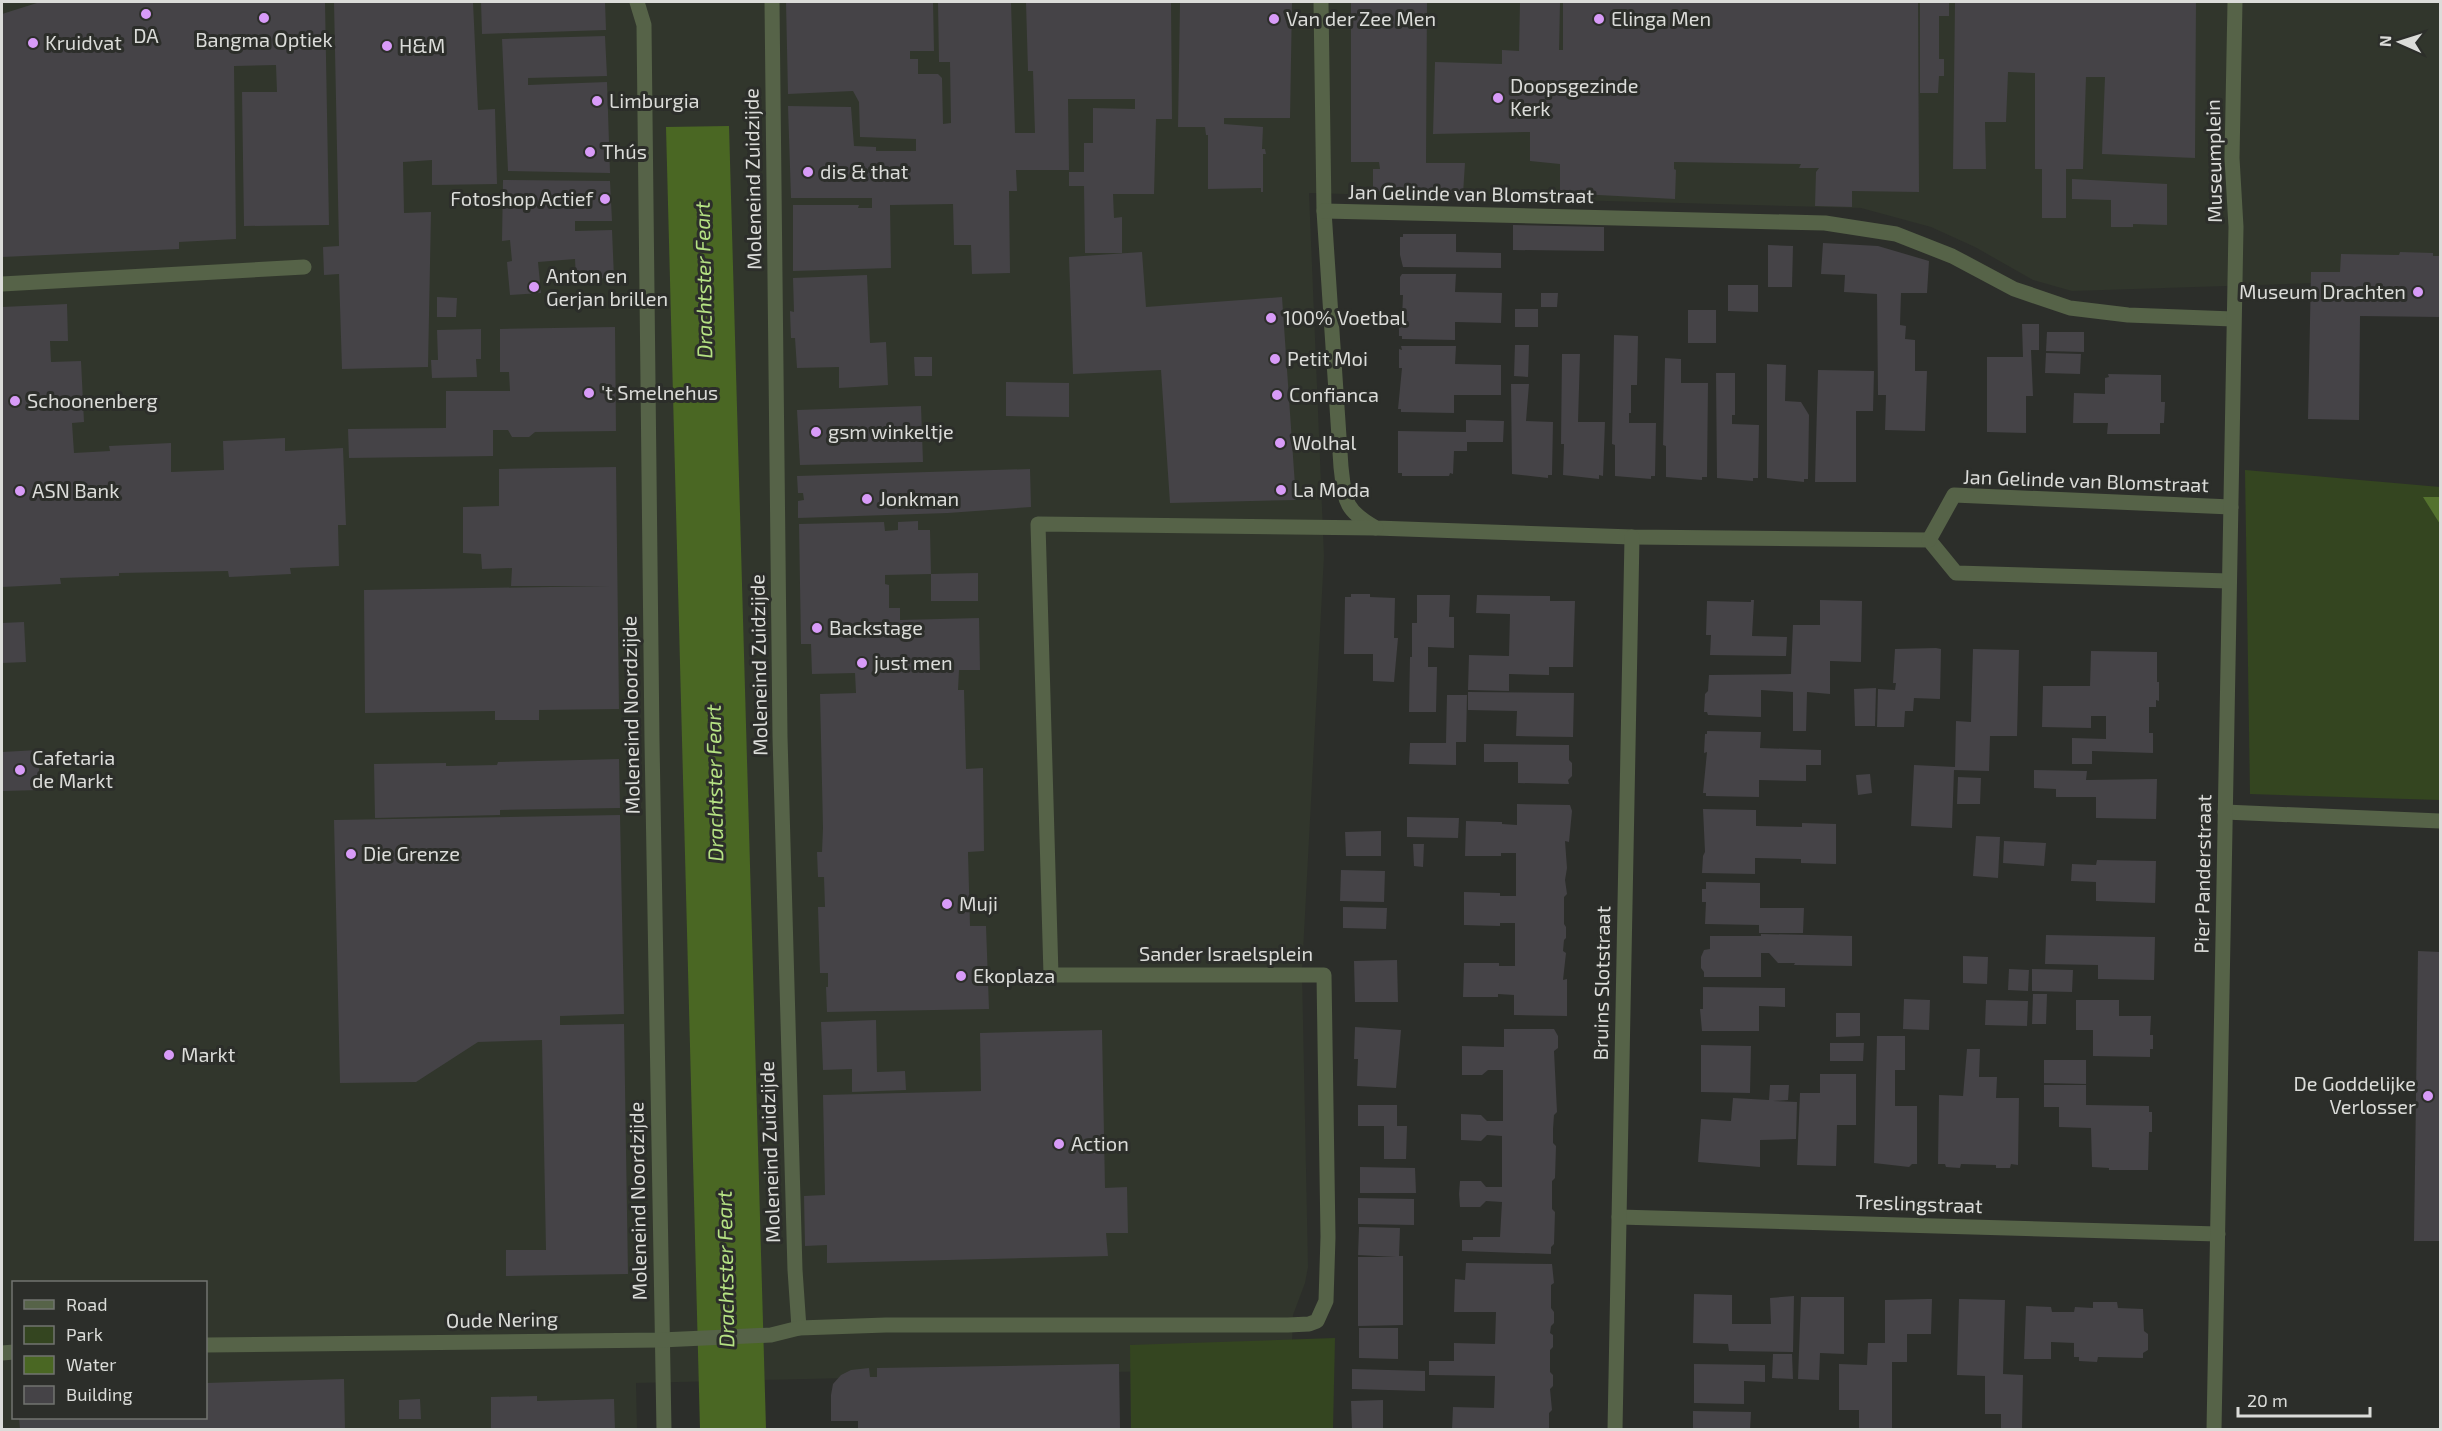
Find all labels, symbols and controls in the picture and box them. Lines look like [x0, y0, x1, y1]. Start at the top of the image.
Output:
place label: Van der Zee Men [1286, 6, 1436, 30]
place label: Elinga Men [1611, 6, 1711, 30]
marker: DA [139, 7, 153, 21]
marker: Bangma Optiek [257, 11, 271, 25]
marker: Van der Zee Men [1267, 12, 1281, 26]
marker: Elinga Men [1592, 12, 1606, 26]
north arrow [2370, 12, 2430, 72]
place label: DA [133, 23, 159, 47]
place label: Bangma Optiek [195, 27, 333, 51]
place label: Kruidvat [45, 30, 122, 54]
place label: H&M [399, 33, 445, 57]
text: N [2375, 35, 2394, 47]
marker: Kruidvat [26, 36, 40, 50]
marker: H&M [380, 39, 394, 53]
place label: Doopsgezinde Kerk [1510, 73, 1639, 120]
place label: Limburgia [609, 88, 700, 112]
street label: Moleneind Zuidzijde [738, 88, 766, 270]
marker: Doopsgezinde Kerk [1491, 91, 1505, 105]
marker: Limburgia [590, 94, 604, 108]
street label: Museumplein [2200, 99, 2226, 223]
place label: Thús [602, 139, 647, 163]
marker: Thús [583, 145, 597, 159]
place label: dis & that [820, 159, 909, 183]
marker: dis & that [801, 165, 815, 179]
street label: Jan Gelinde van Blomstraat [1348, 179, 1595, 207]
place label: Fotoshop Actief [450, 186, 593, 210]
marker: Fotoshop Actief [598, 192, 612, 206]
water label: Drachtster Feart [689, 201, 716, 359]
place label: Anton en Gerjan brillen [546, 263, 668, 310]
place label: Museum Drachten [2239, 279, 2406, 303]
marker: Anton en Gerjan brillen [527, 280, 541, 294]
marker: Museum Drachten [2411, 285, 2425, 299]
place label: 100% Voetbal [1283, 305, 1406, 329]
marker: 100% Voetbal [1264, 311, 1278, 325]
place label: Petit Moi [1287, 346, 1368, 370]
marker: Petit Moi [1268, 352, 1282, 366]
place label: 't Smelnehus [601, 380, 718, 404]
place label: Confianca [1289, 382, 1379, 406]
marker: 't Smelnehus [582, 386, 596, 400]
place label: Schoonenberg [27, 388, 158, 412]
marker: Confianca [1270, 388, 1284, 402]
marker: Schoonenberg [8, 394, 22, 408]
place label: gsm winkeltje [828, 419, 954, 443]
marker: gsm winkeltje [809, 425, 823, 439]
place label: Wolhal [1292, 430, 1357, 454]
marker: Wolhal [1273, 436, 1287, 450]
street label: Jan Gelinde van Blomstraat [1963, 464, 2210, 496]
place label: La Moda [1293, 477, 1370, 501]
place label: ASN Bank [32, 478, 119, 502]
marker: La Moda [1274, 483, 1288, 497]
marker: ASN Bank [13, 484, 27, 498]
place label: Jonkman [879, 486, 959, 510]
marker: Jonkman [860, 492, 874, 506]
street label: Moleneind Zuidzijde [744, 574, 772, 756]
street label: Moleneind Noordzijde [616, 615, 644, 815]
place label: Backstage [829, 615, 923, 639]
marker: Backstage [810, 621, 824, 635]
place label: just men [874, 650, 953, 674]
marker: just men [855, 656, 869, 670]
water label: Drachtster Feart [700, 704, 727, 862]
place label: Cafetaria de Markt [32, 745, 115, 792]
marker: Cafetaria de Markt [13, 763, 27, 777]
street label: Pier Panderstraat [2189, 794, 2215, 954]
place label: Die Grenze [363, 841, 460, 865]
marker: Die Grenze [344, 847, 358, 861]
place label: Muji [959, 891, 998, 915]
marker: Muji [940, 897, 954, 911]
street label: Bruins Slotstraat [1588, 905, 1614, 1060]
street label: Sander Israelsplein [1139, 941, 1313, 965]
place label: Ekoplaza [973, 963, 1055, 987]
marker: Ekoplaza [954, 969, 968, 983]
place label: Markt [181, 1042, 236, 1066]
marker: Markt [162, 1048, 176, 1062]
street label: Moleneind Zuidzijde [754, 1061, 784, 1243]
place label: De Goddelijke Verlosser [2293, 1071, 2416, 1118]
marker: De Goddelijke Verlosser [2421, 1089, 2435, 1103]
street label: Moleneind Noordzijde [623, 1101, 651, 1301]
place label: Action [1071, 1131, 1129, 1155]
marker: Action [1052, 1137, 1066, 1151]
street label: Treslingstraat [1855, 1189, 1984, 1217]
water label: Drachtster Feart [711, 1190, 738, 1348]
legend [12, 1281, 207, 1419]
text: Road [66, 1293, 107, 1315]
street label: Oude Nering [446, 1306, 558, 1332]
text: Park [66, 1323, 103, 1345]
text: Water [66, 1353, 116, 1375]
scale bar [2238, 1380, 2370, 1418]
text: Building [66, 1383, 133, 1405]
text: 20 m [2247, 1389, 2288, 1411]

